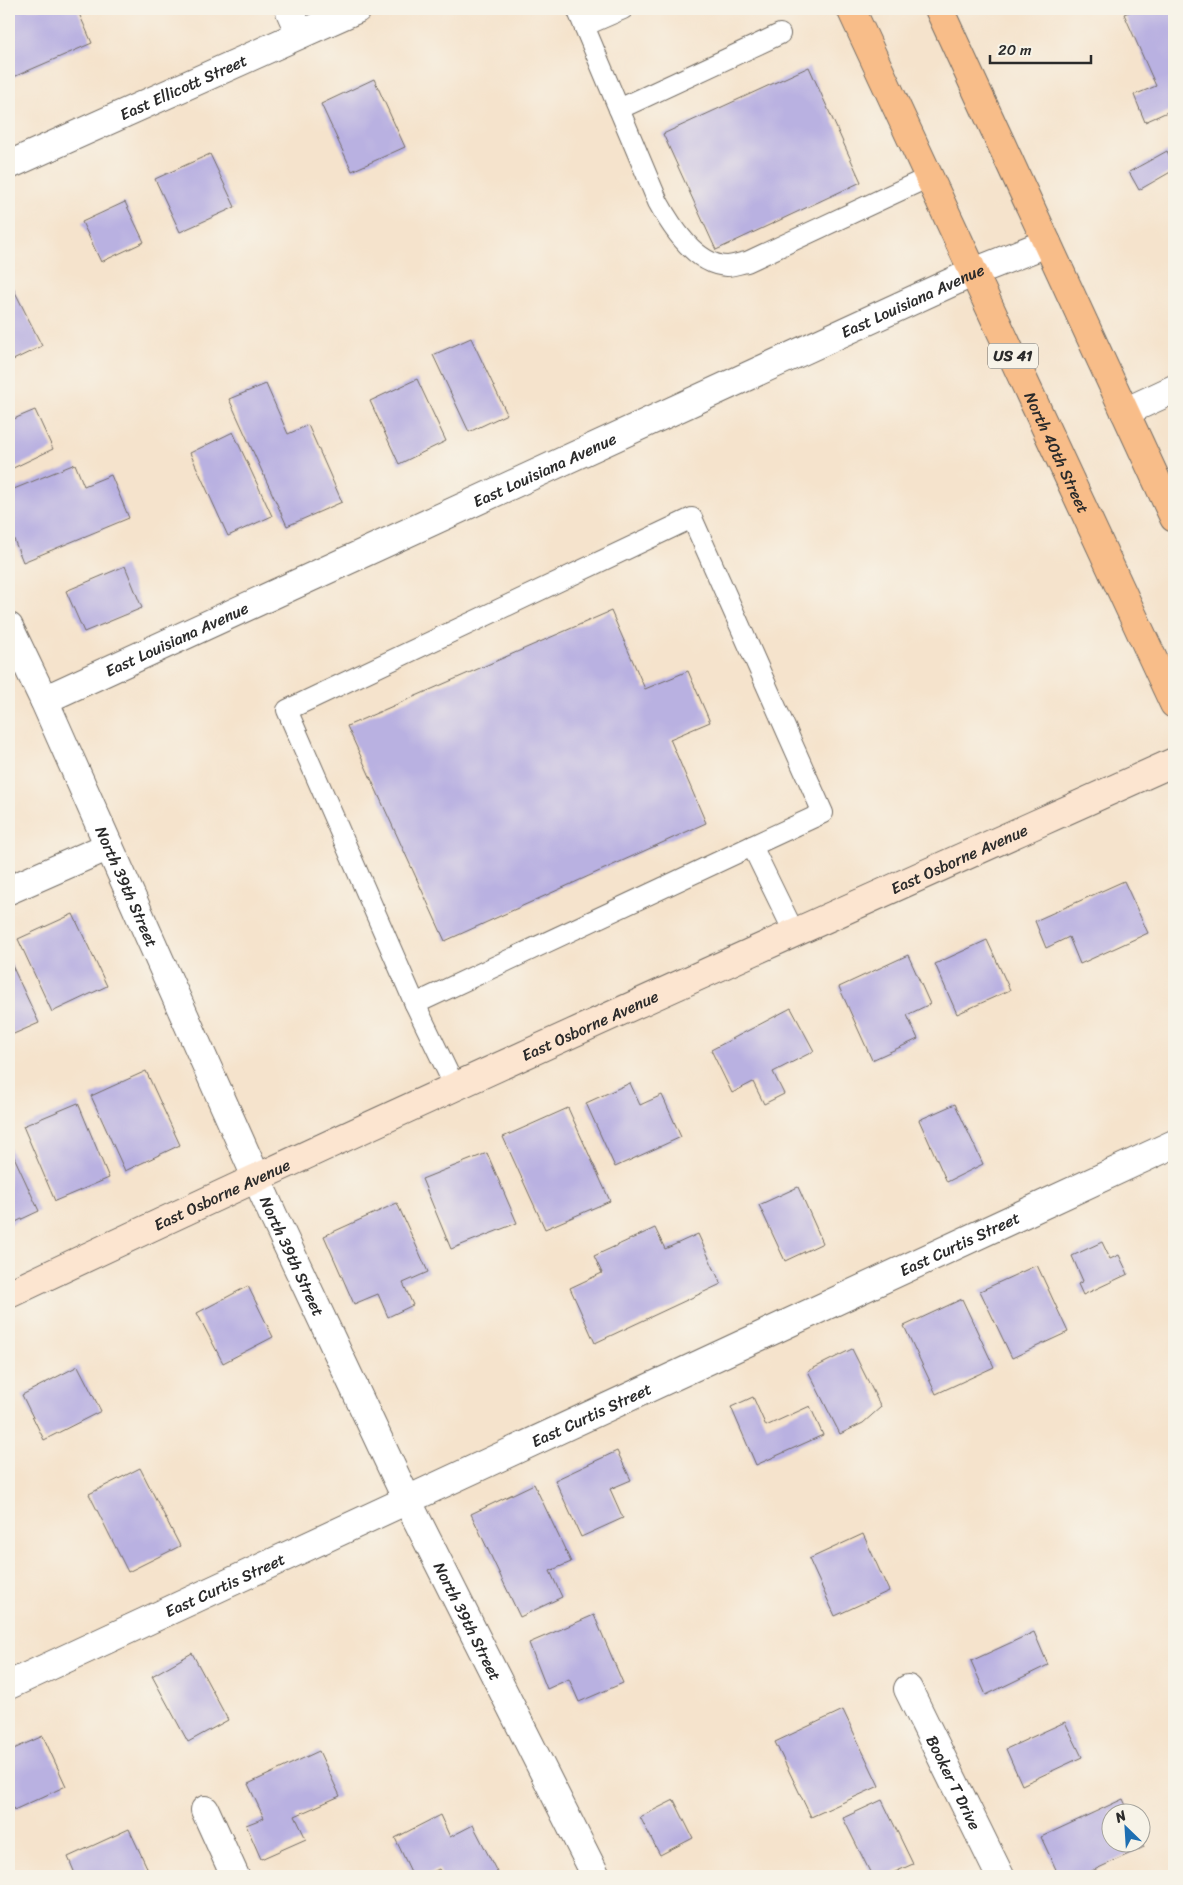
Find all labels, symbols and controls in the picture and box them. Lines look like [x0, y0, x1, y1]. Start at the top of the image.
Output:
scale bar [990, 32, 1092, 64]
text: 20 m [998, 37, 1032, 63]
street label: East Ellicott Street [115, 46, 252, 129]
street label: East Louisiana Avenue [836, 255, 989, 346]
road number: US 41 [988, 344, 1038, 368]
street label: North 40th Street [1016, 387, 1098, 518]
street label: East Louisiana Avenue [468, 424, 621, 516]
street label: East Louisiana Avenue [100, 594, 254, 685]
street label: East Osborne Avenue [886, 816, 1033, 903]
street label: North 39th Street [87, 821, 166, 952]
street label: East Osborne Avenue [517, 982, 663, 1070]
street label: East Osborne Avenue [149, 1150, 295, 1239]
street label: North 39th Street [251, 1191, 333, 1321]
street label: East Curtis Street [895, 1204, 1025, 1285]
street label: East Curtis Street [526, 1375, 657, 1456]
street label: East Curtis Street [160, 1545, 290, 1626]
street label: North 39th Street [425, 1557, 510, 1686]
street label: Booker T Drive [918, 1730, 989, 1835]
north arrow [1100, 1802, 1150, 1852]
text: N [1110, 1803, 1131, 1830]

